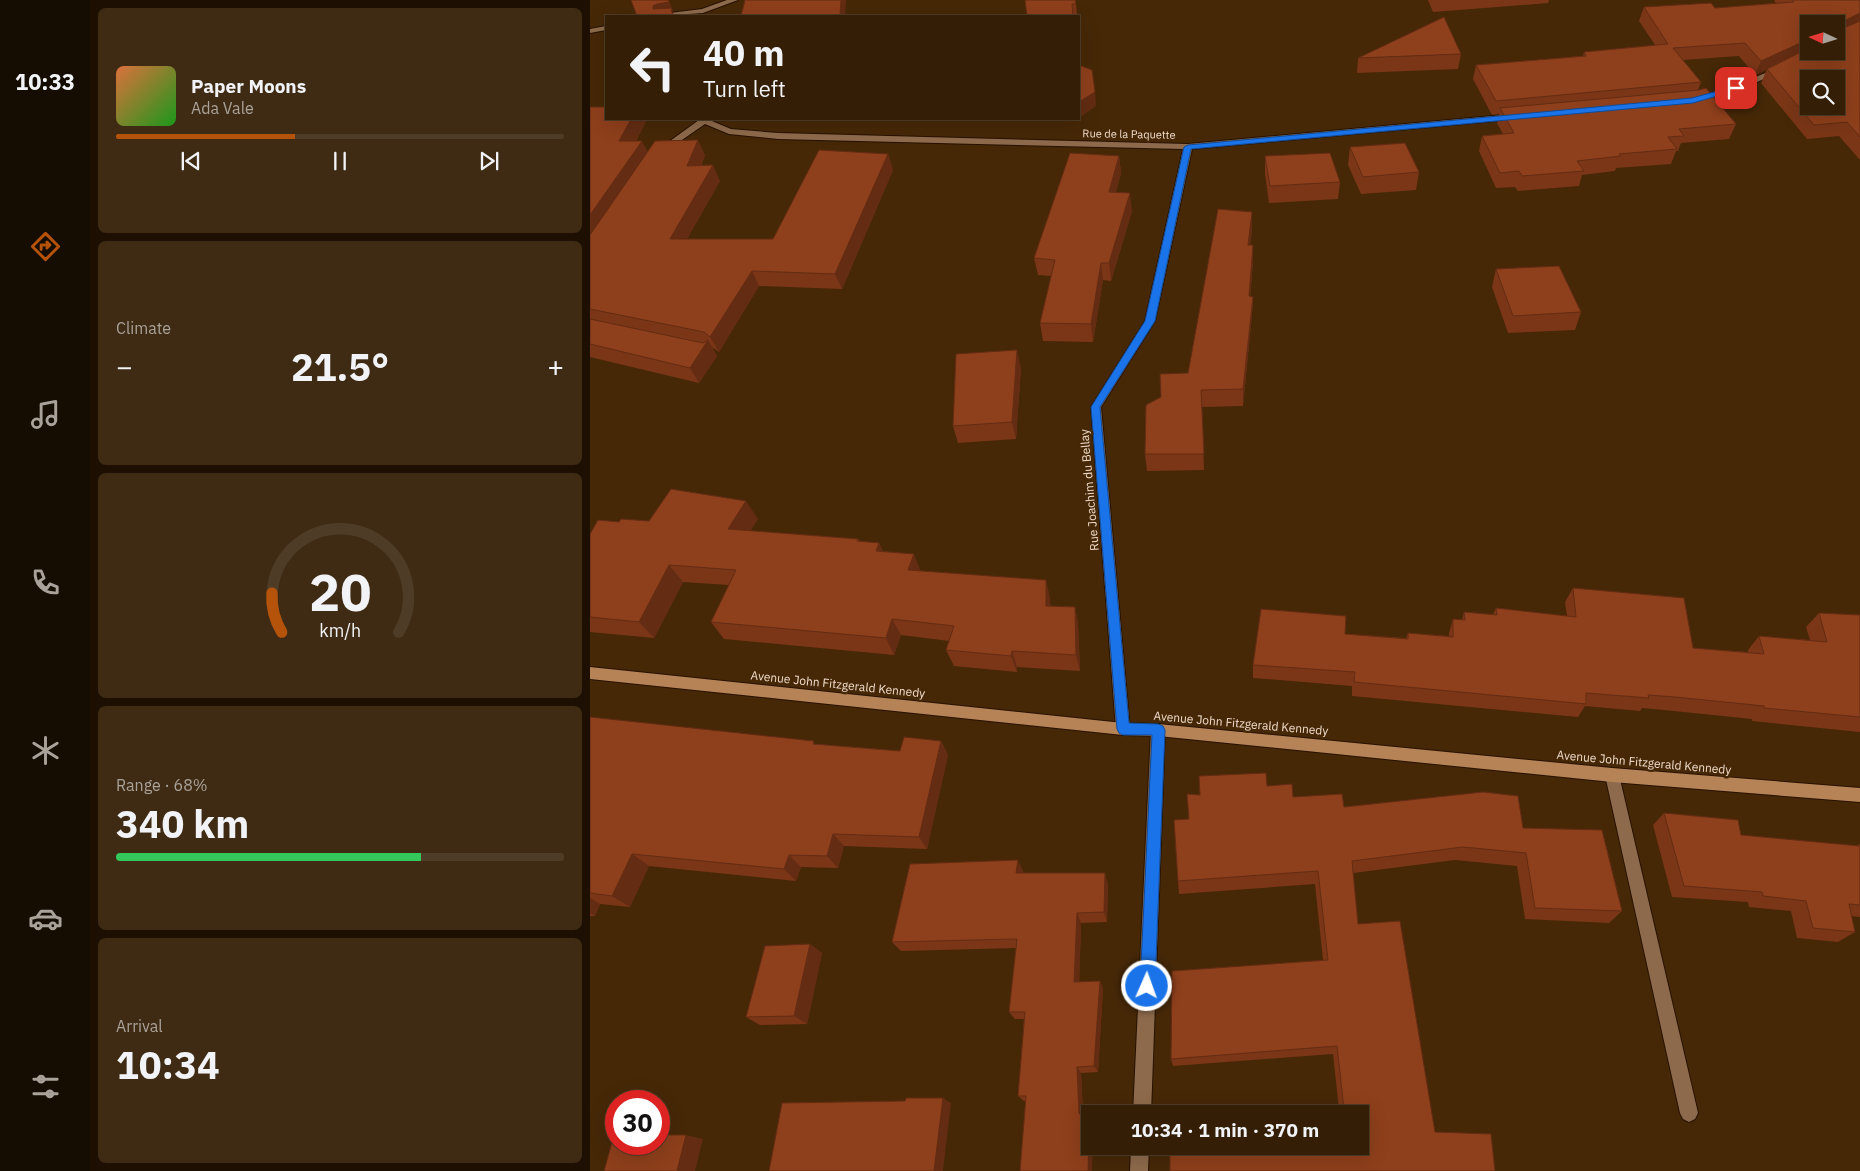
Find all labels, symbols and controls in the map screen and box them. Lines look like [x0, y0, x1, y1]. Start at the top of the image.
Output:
north arrow [1800, 15, 1845, 60]
map controls [1800, 15, 1845, 115]
text: 40 m [703, 30, 785, 76]
icon: left [620, 35, 685, 100]
text: 10:33 [15, 67, 75, 96]
pin [1715, 67, 1757, 109]
button: search [1800, 70, 1845, 115]
text: Paper Moons [191, 74, 306, 98]
text: Turn left [703, 74, 786, 103]
icon: arrive [1722, 74, 1750, 102]
text: Ada Vale [191, 98, 254, 118]
street label: Rue de la Paquette [1082, 126, 1176, 142]
icon: previous [177, 147, 205, 175]
icon: pause [326, 147, 354, 175]
icon: next [475, 147, 503, 175]
icon: directions [28, 229, 63, 264]
text: Climate [116, 318, 171, 338]
text: 21.5° [291, 342, 389, 391]
text: − [116, 348, 133, 385]
text: + [547, 348, 564, 385]
icon: music [28, 397, 63, 432]
street label: Rue Joachim du Bellay [1076, 428, 1102, 552]
text: 20 [309, 558, 371, 625]
icon: phone [28, 565, 63, 600]
text: km/h [319, 619, 361, 642]
street label: Avenue John Fitzgerald Kennedy [750, 667, 926, 701]
street label: Avenue John Fitzgerald Kennedy [1153, 708, 1329, 738]
icon: climate [28, 733, 63, 768]
street label: Avenue John Fitzgerald Kennedy [1556, 747, 1732, 777]
text: Range · 68% [116, 775, 208, 795]
text: 340 km [116, 799, 249, 848]
icon: car [28, 901, 63, 936]
position arrow [1120, 959, 1172, 1011]
text: Arrival [116, 1016, 163, 1036]
text: 10:34 [116, 1040, 220, 1089]
icon: filters [28, 1069, 63, 1104]
speed limit sign: 30 [605, 1090, 670, 1155]
text: 10:34 · 1 min · 370 m [1131, 1118, 1319, 1142]

